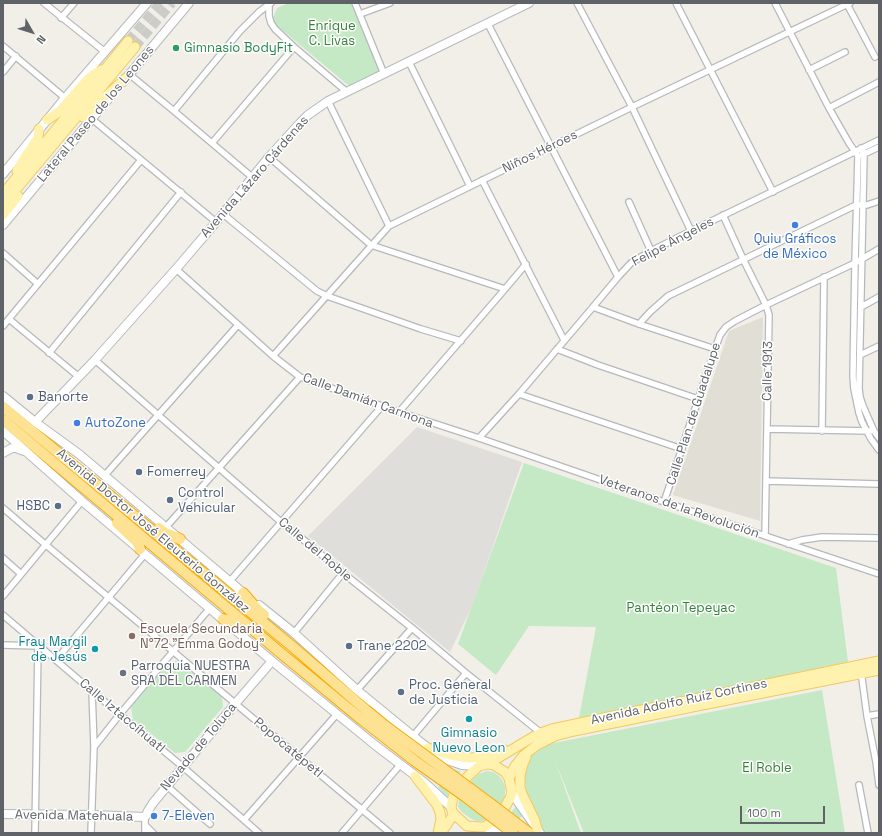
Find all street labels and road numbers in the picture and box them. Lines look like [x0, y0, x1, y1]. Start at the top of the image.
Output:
street label: Lateral Paseo de los Leones [34, 43, 158, 185]
street label: Avenida Lázaro Cárdenas [198, 113, 312, 241]
street label: Niños Héroes [500, 127, 580, 177]
street label: Felipe Ángeles [629, 214, 717, 270]
street label: Calle Plan de Guadalupe [664, 341, 724, 487]
street label: Calle 1913 [760, 341, 776, 401]
street label: Calle Damián Carmona [301, 370, 435, 432]
street label: Avenida Doctor José Eleuterio González [53, 445, 253, 617]
street label: Veteranos de la Revolución [597, 472, 761, 542]
street label: Calle del Roble [275, 515, 355, 585]
street label: Calle Iztaccíhuatl [76, 676, 168, 756]
street label: Avenida Adolfo Ruíz Cortines [589, 676, 769, 728]
street label: Nevado de Toluca [158, 700, 240, 794]
street label: Popocatépetl [250, 715, 326, 781]
street label: Avenida Matehuala [15, 807, 133, 825]

